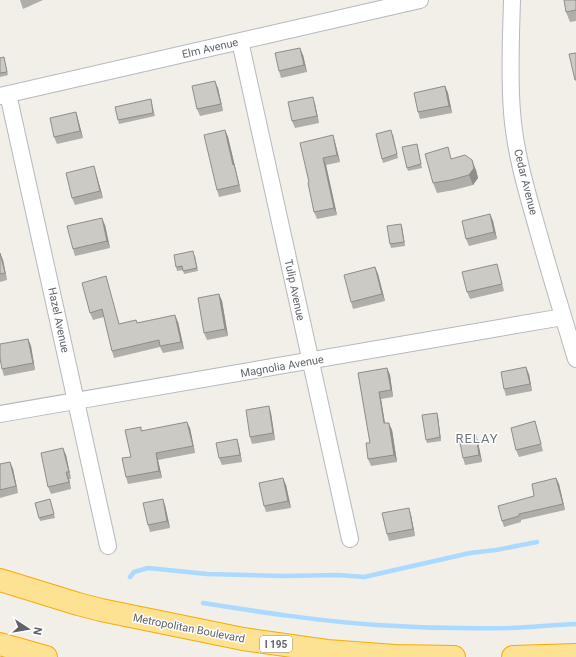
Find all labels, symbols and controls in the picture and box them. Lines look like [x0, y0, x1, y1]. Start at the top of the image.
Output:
street label: Elm Avenue [181, 36, 240, 61]
street label: Cedar Avenue [511, 148, 540, 217]
street label: Tulip Avenue [282, 258, 307, 322]
street label: Hazel Avenue [45, 286, 72, 354]
street label: Magnolia Avenue [240, 353, 325, 380]
district label: RELAY [455, 431, 499, 446]
north arrow [8, 609, 48, 649]
street label: Metropolitan Boulevard [132, 611, 246, 646]
text: N [30, 626, 44, 636]
road number: I 195 [260, 636, 292, 652]

